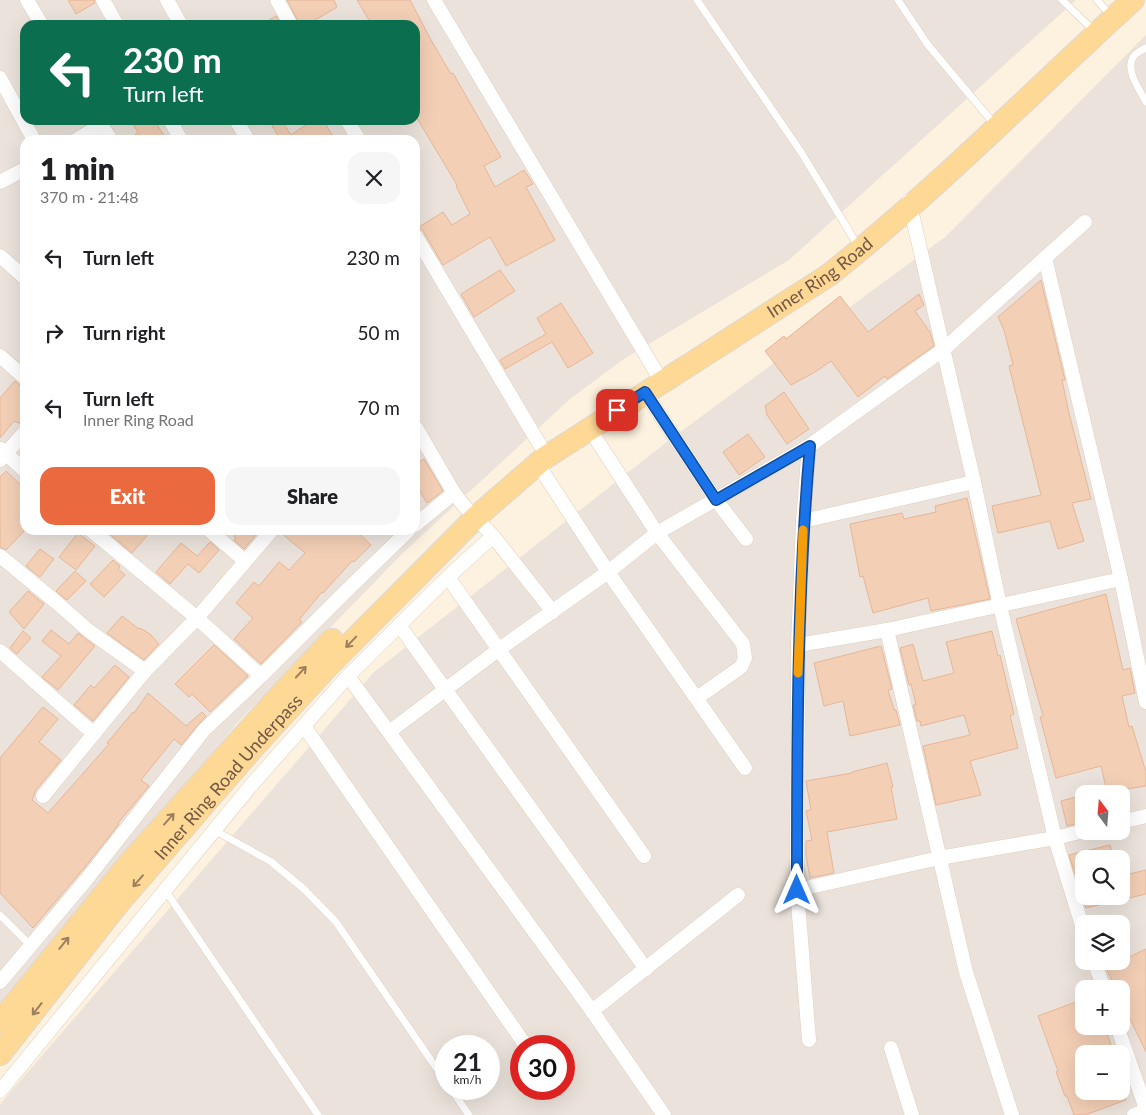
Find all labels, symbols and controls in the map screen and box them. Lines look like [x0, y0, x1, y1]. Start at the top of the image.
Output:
text: 230 m [123, 38, 222, 80]
icon: left [40, 40, 105, 105]
text: Turn left [123, 80, 204, 107]
text: 1 min [40, 150, 115, 186]
button: close [348, 152, 400, 204]
text: 370 m · 21:48 [40, 187, 139, 206]
street label: Inner Ring Road [762, 232, 877, 322]
icon: left [40, 244, 68, 272]
text: Turn left [83, 246, 154, 269]
text: 230 m [346, 246, 400, 269]
icon: right [40, 319, 68, 347]
text: Turn right [83, 321, 165, 344]
text: 50 m [357, 321, 400, 344]
text: Turn left [83, 387, 154, 410]
pin [596, 389, 638, 431]
icon: left [40, 394, 68, 422]
text: 70 m [357, 396, 400, 419]
icon: arrive [603, 396, 631, 424]
text: Inner Ring Road [83, 410, 194, 429]
button: Exit [40, 467, 215, 525]
button: Share [225, 467, 400, 525]
one-way arrow [345, 636, 357, 649]
one-way arrow [295, 666, 307, 678]
street label: Inner Ring Road Underpass [149, 689, 307, 864]
north arrow [1075, 785, 1130, 840]
map controls [1075, 785, 1130, 1100]
one-way arrow [163, 813, 175, 826]
button: search [1075, 850, 1130, 905]
position arrow [770, 863, 822, 915]
one-way arrow [132, 875, 144, 888]
button: layers [1075, 915, 1130, 970]
one-way arrow [59, 937, 70, 950]
button: + [1075, 980, 1130, 1035]
one-way arrow [31, 1002, 42, 1015]
speed limit sign: 30 [510, 1035, 575, 1100]
button: − [1075, 1045, 1130, 1100]
text: 21 [453, 1046, 482, 1076]
text: km/h [453, 1072, 482, 1087]

